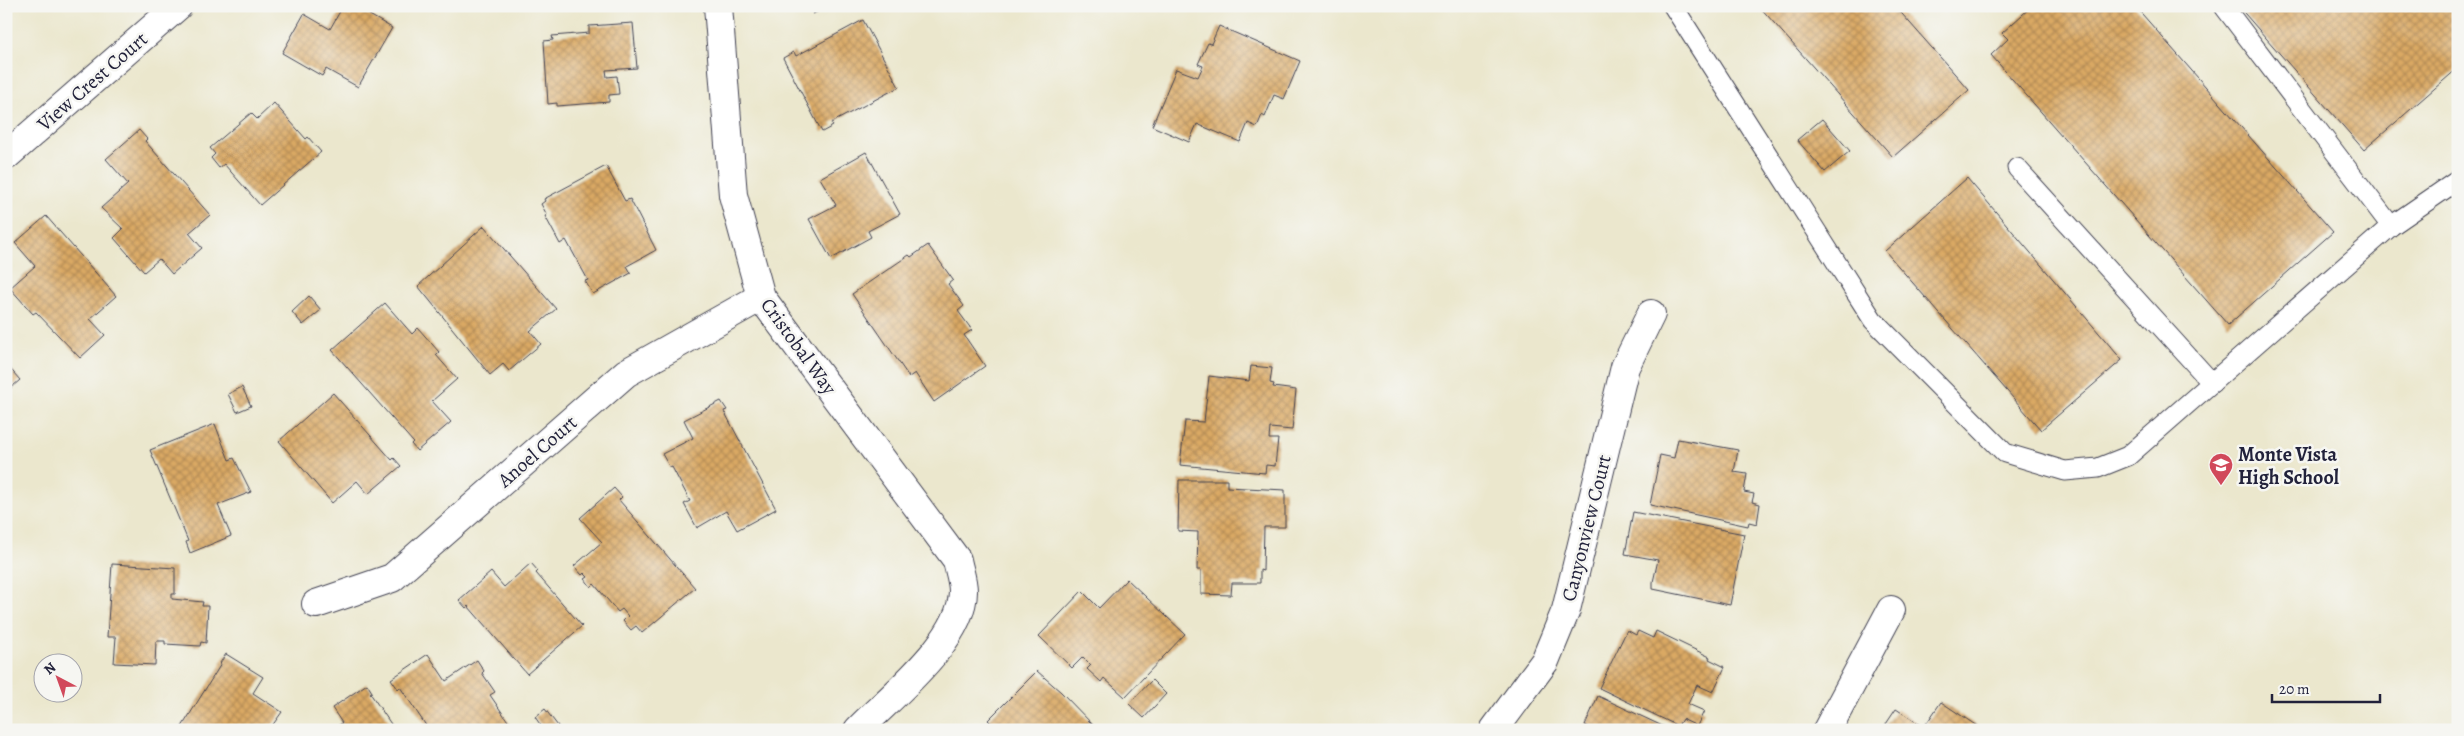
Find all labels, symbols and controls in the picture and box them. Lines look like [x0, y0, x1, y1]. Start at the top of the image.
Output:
street label: View Crest Court [31, 26, 154, 138]
street label: Cristobal Way [754, 293, 843, 401]
street label: Anoel Court [491, 409, 583, 494]
place label: Monte Vista High School [2238, 441, 2340, 491]
street label: Canyonview Court [1555, 452, 1618, 604]
school or university icon: Monte Vista High School [2208, 452, 2234, 486]
north arrow [32, 654, 82, 704]
text: N [40, 658, 60, 679]
scale bar [2272, 671, 2379, 703]
text: 20 m [2279, 679, 2310, 699]

